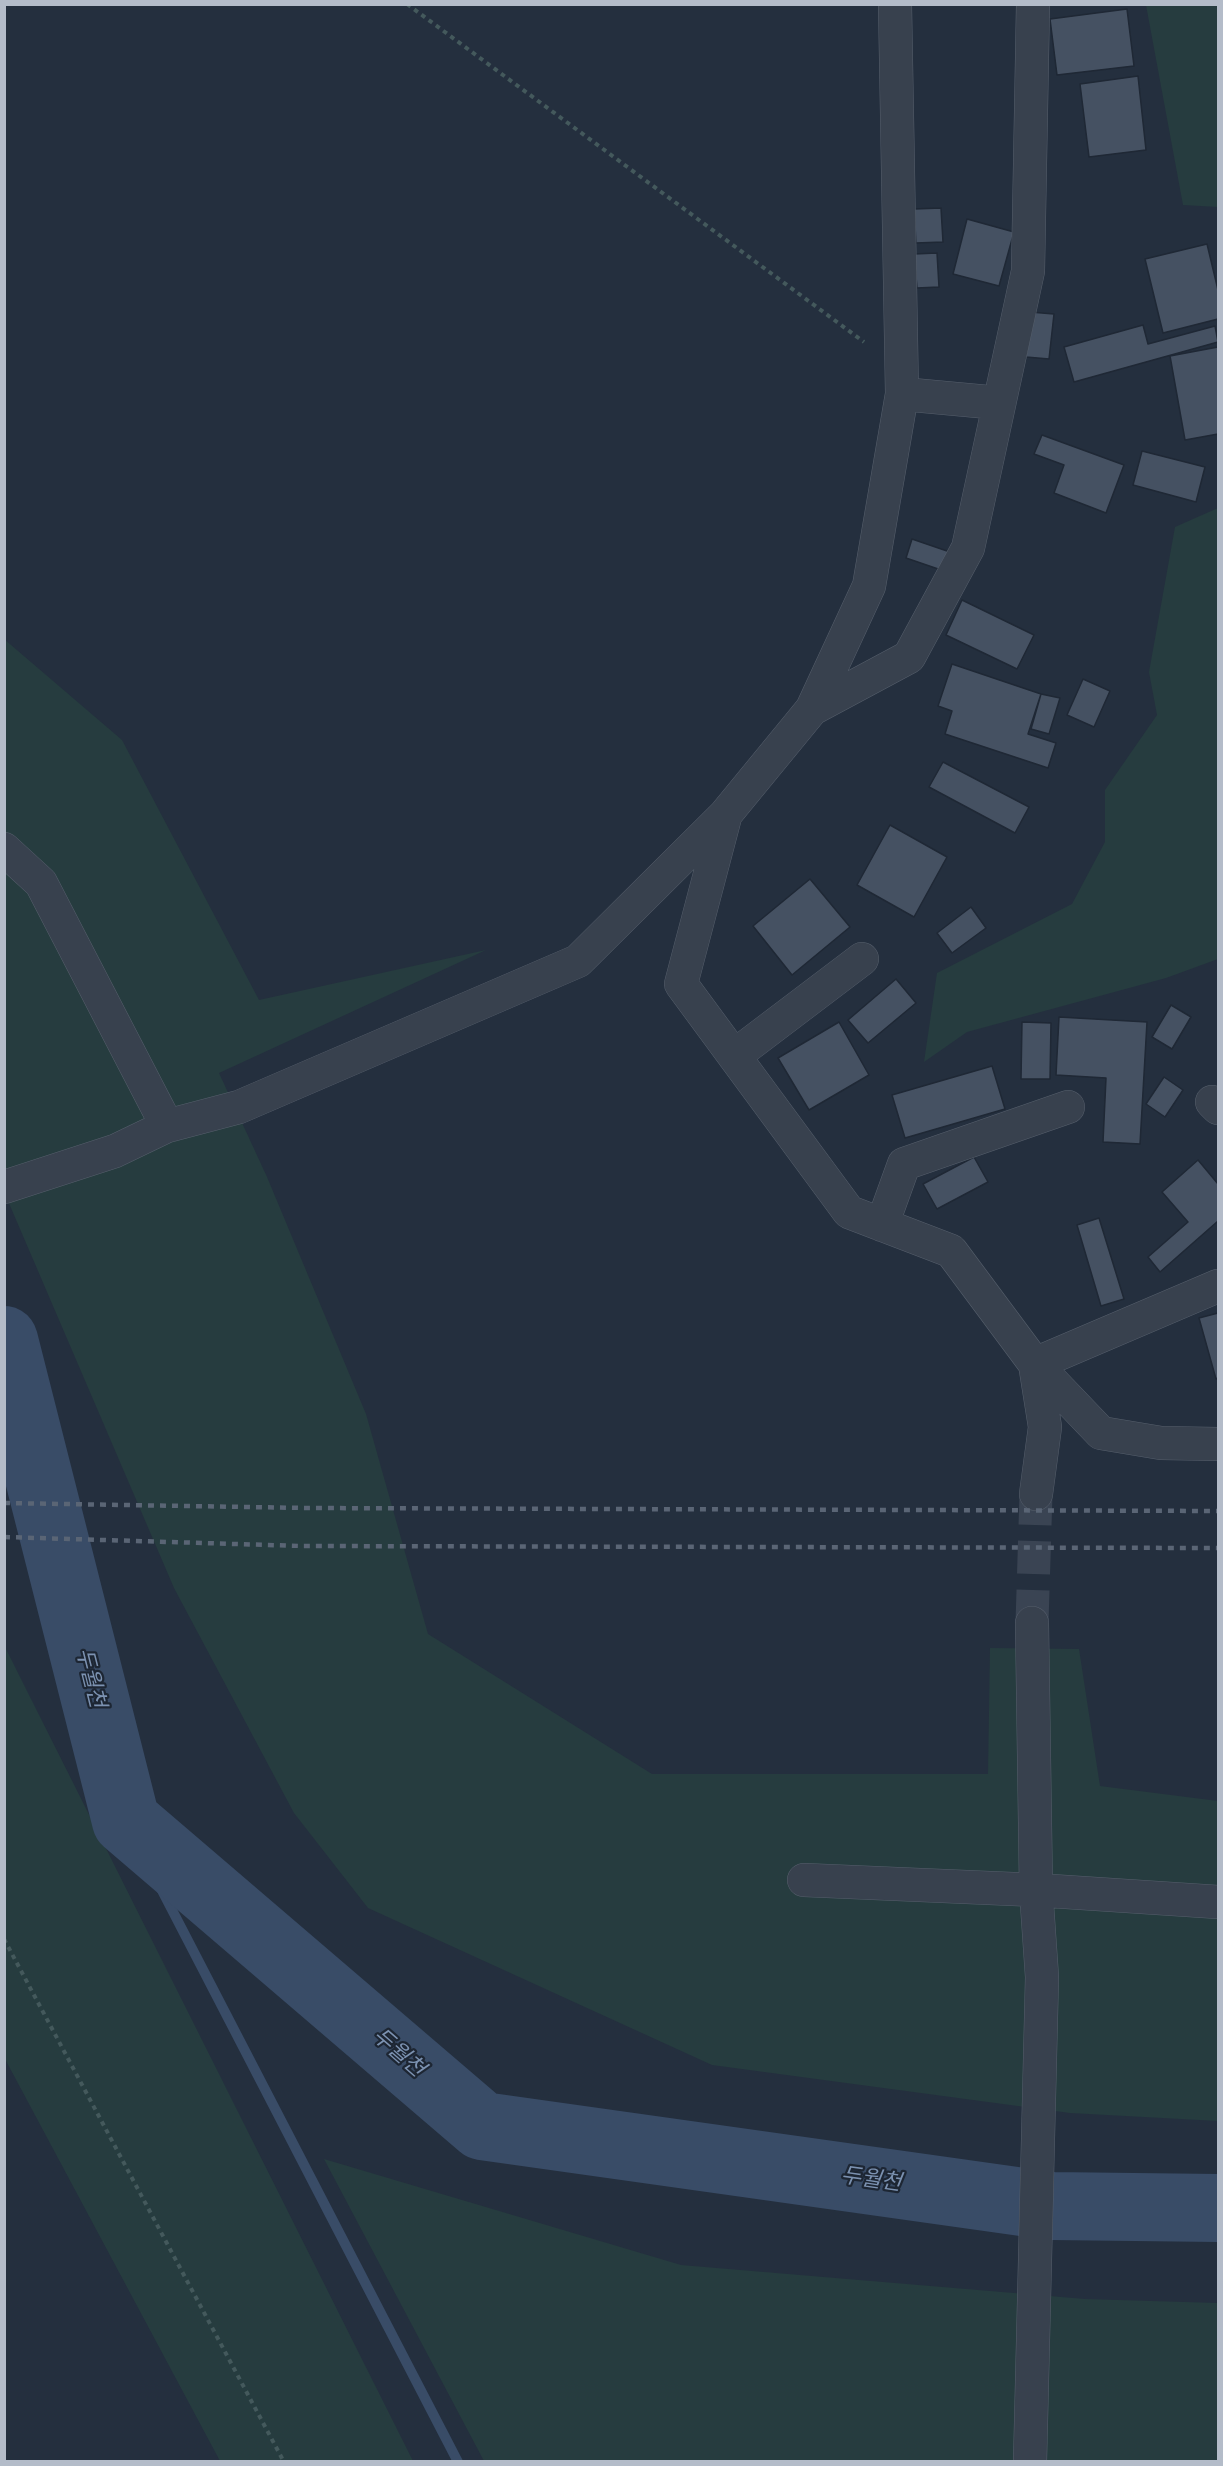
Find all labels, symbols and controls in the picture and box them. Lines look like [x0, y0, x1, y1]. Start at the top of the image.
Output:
water label: 두월천 [70, 1645, 110, 1711]
water label: 두월천 [366, 2023, 430, 2083]
water label: 두월천 [839, 2163, 903, 2197]

